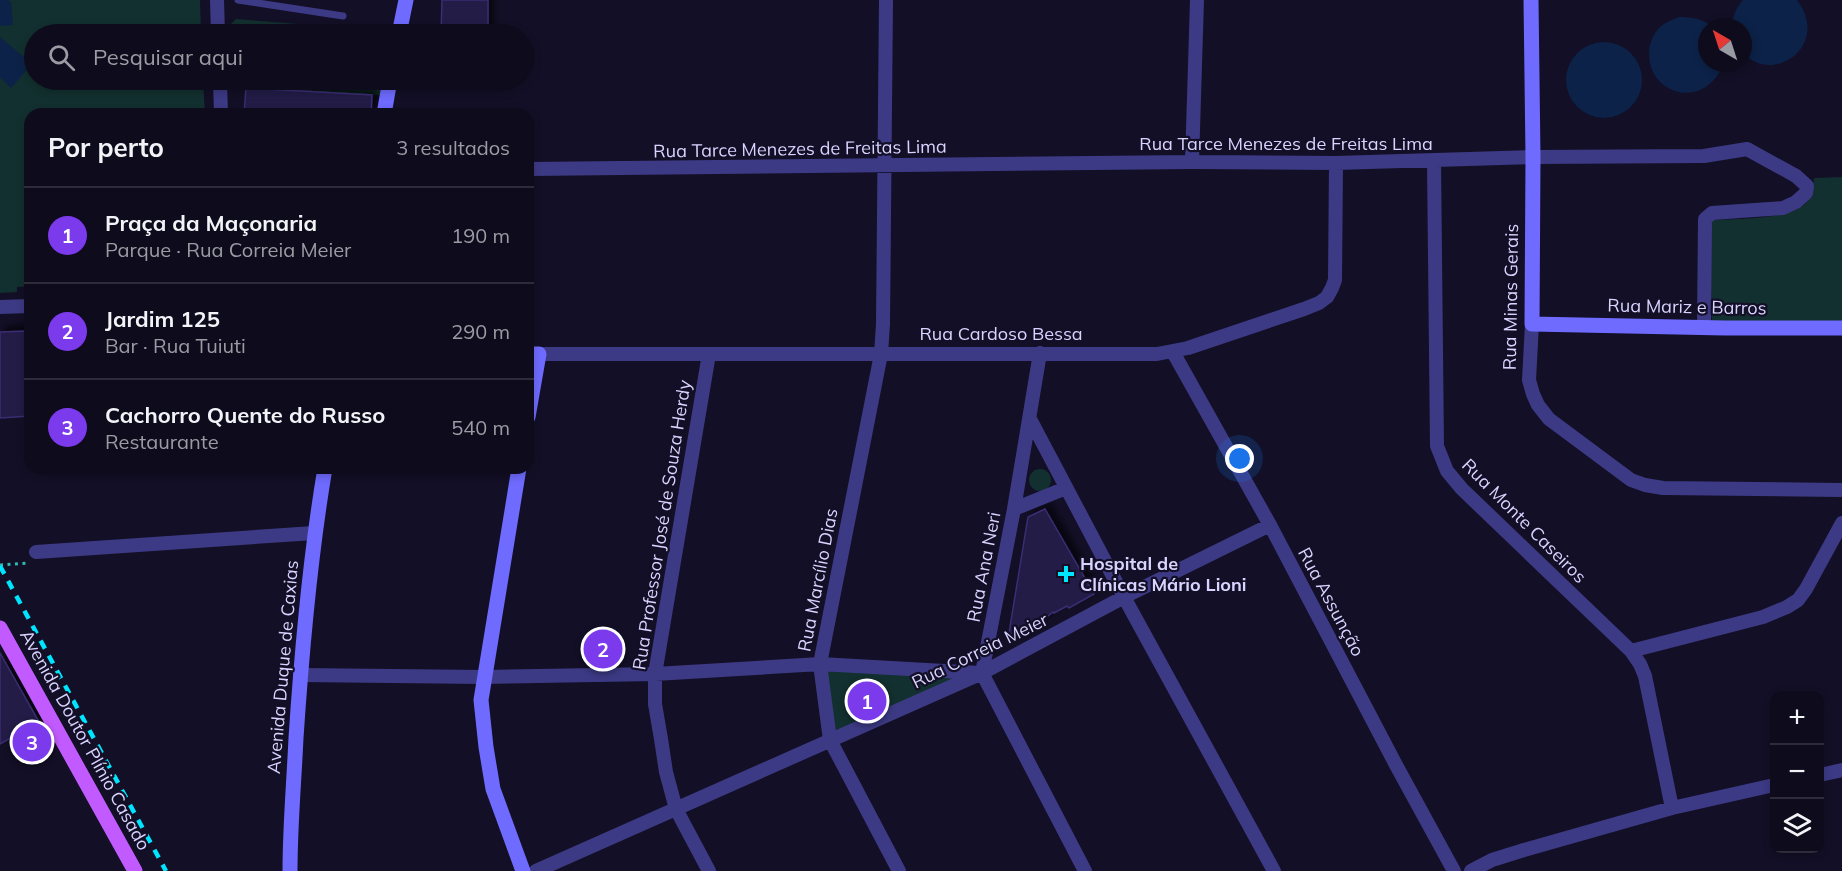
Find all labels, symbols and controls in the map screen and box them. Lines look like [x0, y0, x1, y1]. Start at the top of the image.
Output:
north arrow [1698, 18, 1752, 72]
search box [24, 24, 534, 90]
icon: search [45, 41, 78, 74]
text: Pesquisar aqui [93, 43, 243, 71]
text: Por perto [48, 131, 164, 164]
street label: Rua Tarce Menezes de Freitas Lima [1139, 132, 1433, 155]
street label: Rua Tarce Menezes de Freitas Lima [653, 134, 947, 163]
text: 3 resultados [396, 135, 510, 160]
text: Praça da Maçonaria [105, 209, 317, 237]
text: 1 [62, 223, 74, 248]
text: 190 m [451, 223, 510, 248]
street label: Rua Minas Gerais [1498, 224, 1523, 370]
text: Parque · Rua Correia Meier [105, 237, 351, 262]
street label: Rua Mariz e Barros [1607, 294, 1767, 319]
text: Jardim 125 [105, 305, 220, 333]
text: 2 [62, 319, 74, 344]
text: 290 m [451, 319, 510, 344]
street label: Rua Cardoso Bessa [919, 322, 1083, 345]
text: Bar · Rua Tuiuti [105, 333, 246, 358]
street label: Rua Professor José de Souza Herdy [627, 378, 696, 672]
text: Cachorro Quente do Russo [105, 401, 385, 429]
text: 3 [62, 415, 74, 440]
text: 540 m [451, 415, 510, 440]
text: Restaurante [105, 429, 219, 454]
your location [1225, 444, 1254, 473]
street label: Rua Monte Caseiros [1457, 454, 1591, 588]
street label: Rua Marcílio Dias [792, 506, 843, 653]
street label: Rua Ana Neri [962, 510, 1005, 624]
street label: Rua Assunção [1293, 543, 1370, 660]
place label: Hospital de Clínicas Mário Lioni [1080, 552, 1247, 596]
street label: Avenida Duque de Caxias [262, 559, 303, 775]
marker: Hospital de Clínicas Mário Lioni [1057, 565, 1075, 583]
street label: Rua Correia Meier [908, 607, 1052, 693]
street label: Avenida Doutor Plínio Casado [15, 625, 156, 854]
pin: 2 [584, 626, 622, 672]
pin: 1 [848, 678, 886, 724]
map controls [1770, 691, 1824, 853]
button: + [1770, 691, 1824, 745]
pin: 3 [12, 720, 51, 764]
button: − [1770, 745, 1824, 799]
button: layers [1770, 799, 1824, 853]

